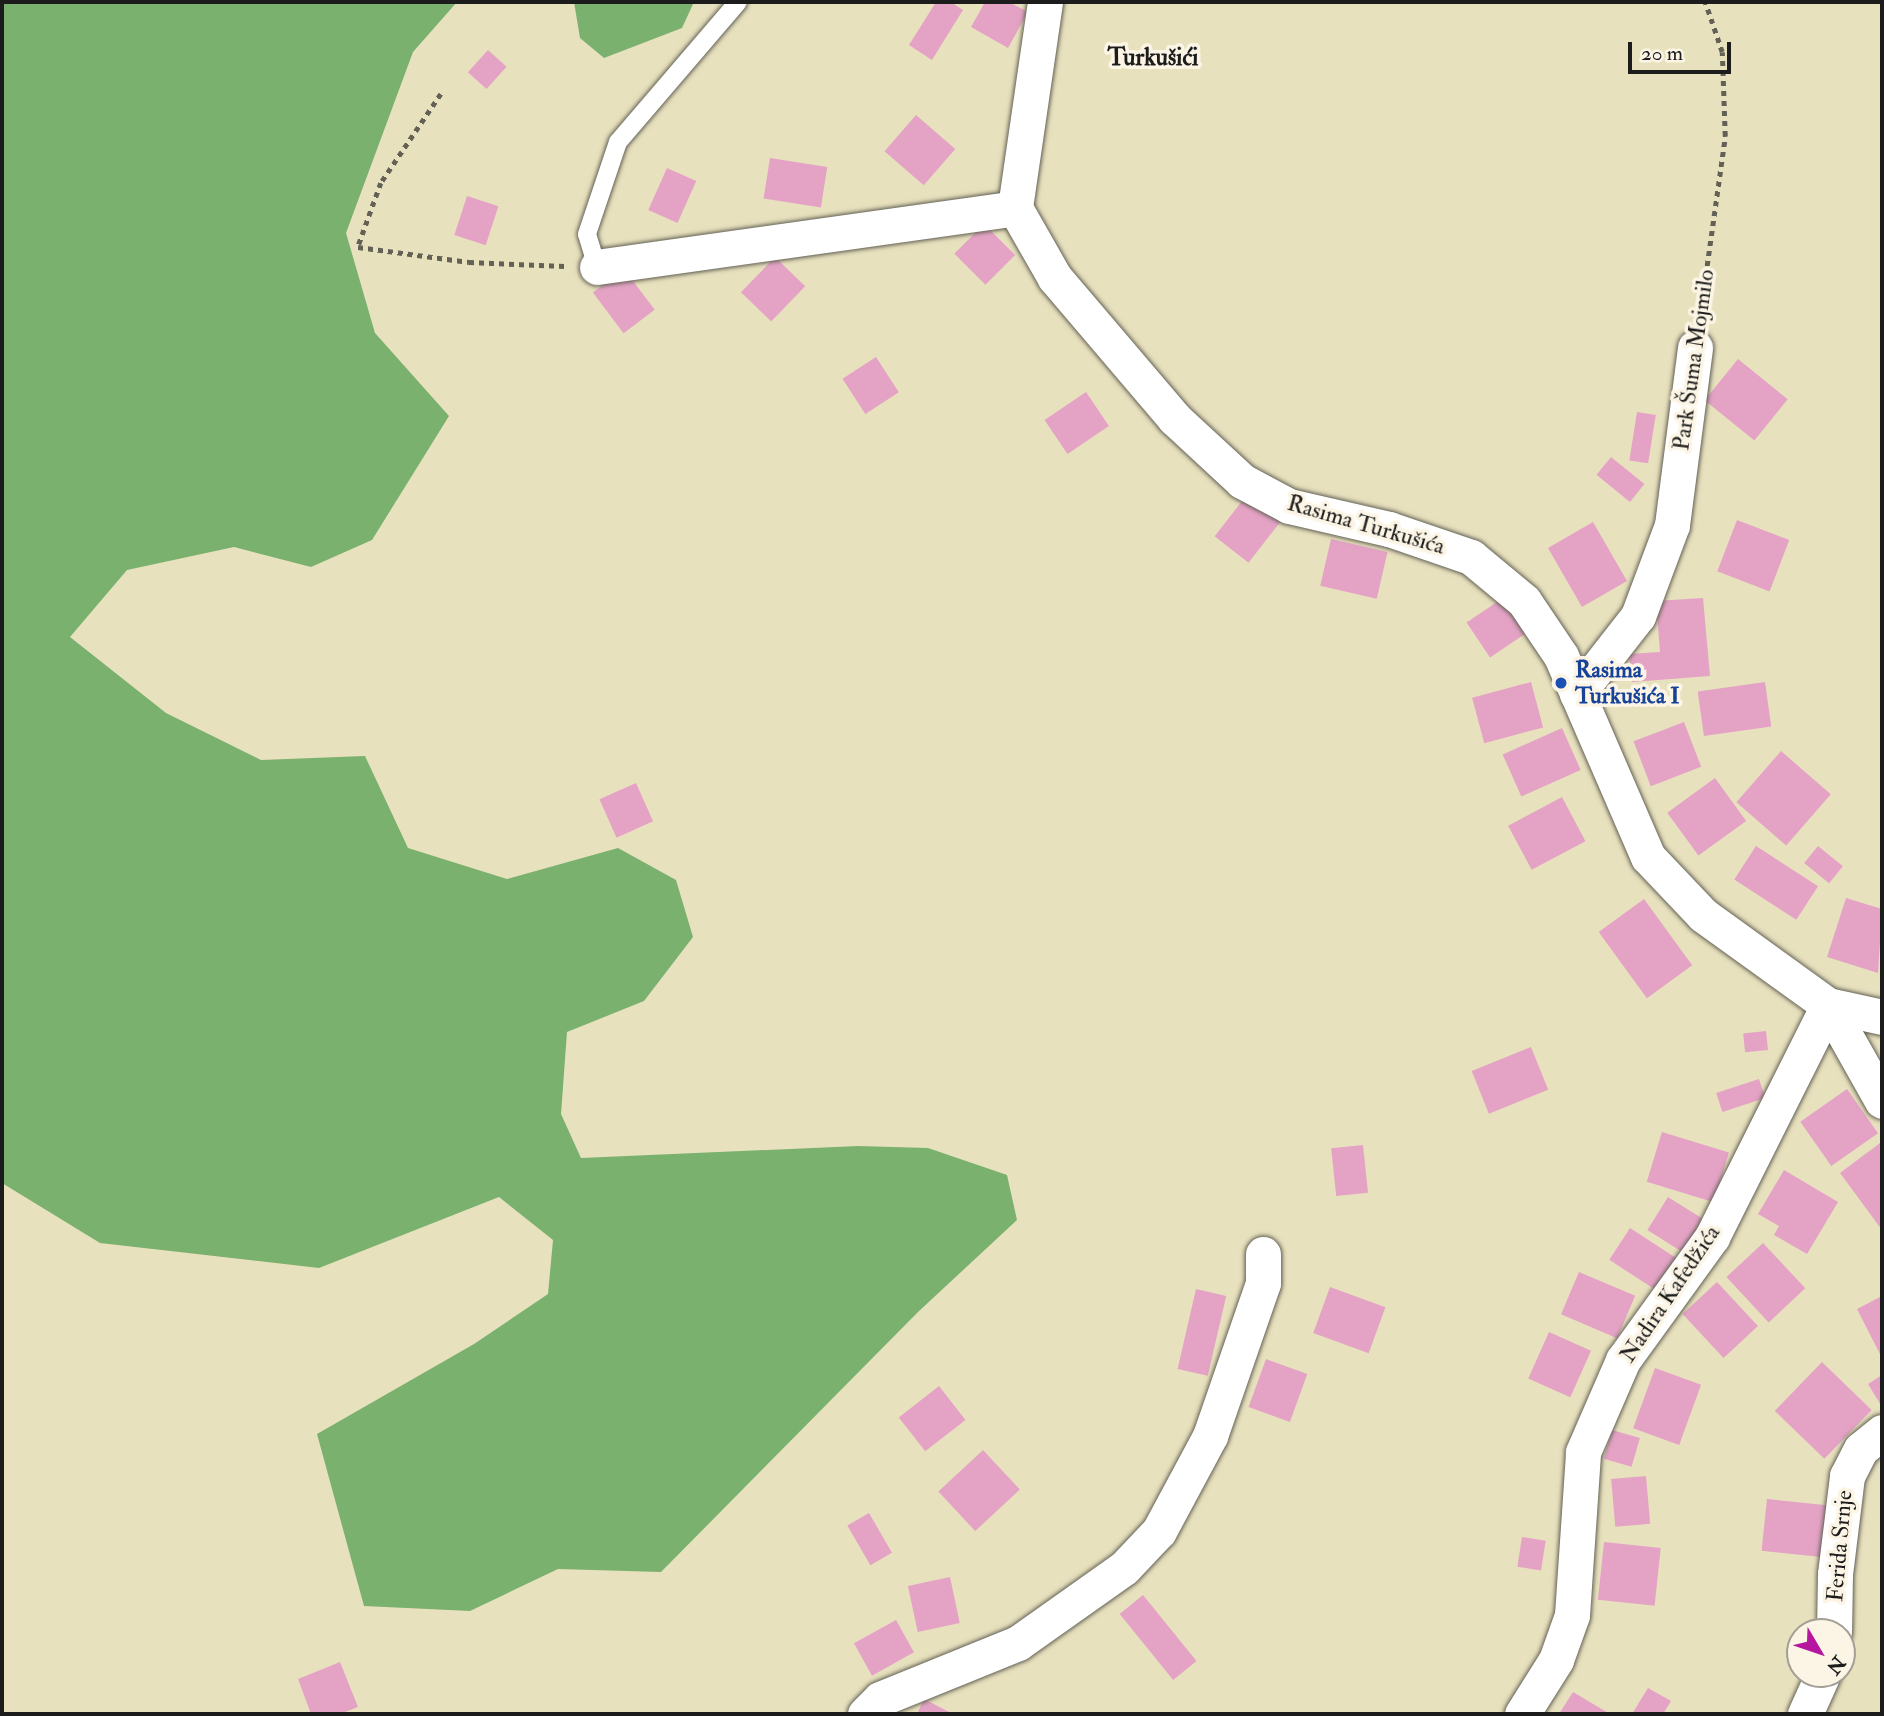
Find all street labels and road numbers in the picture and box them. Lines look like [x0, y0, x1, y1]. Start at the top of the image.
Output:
street label: Park Šuma Mojmilo [1668, 268, 1720, 452]
street label: Rasima Turkušića [1284, 489, 1448, 561]
street label: Nadira Kafedžića [1614, 1220, 1726, 1368]
street label: Ferida Srnje [1821, 1489, 1859, 1603]

